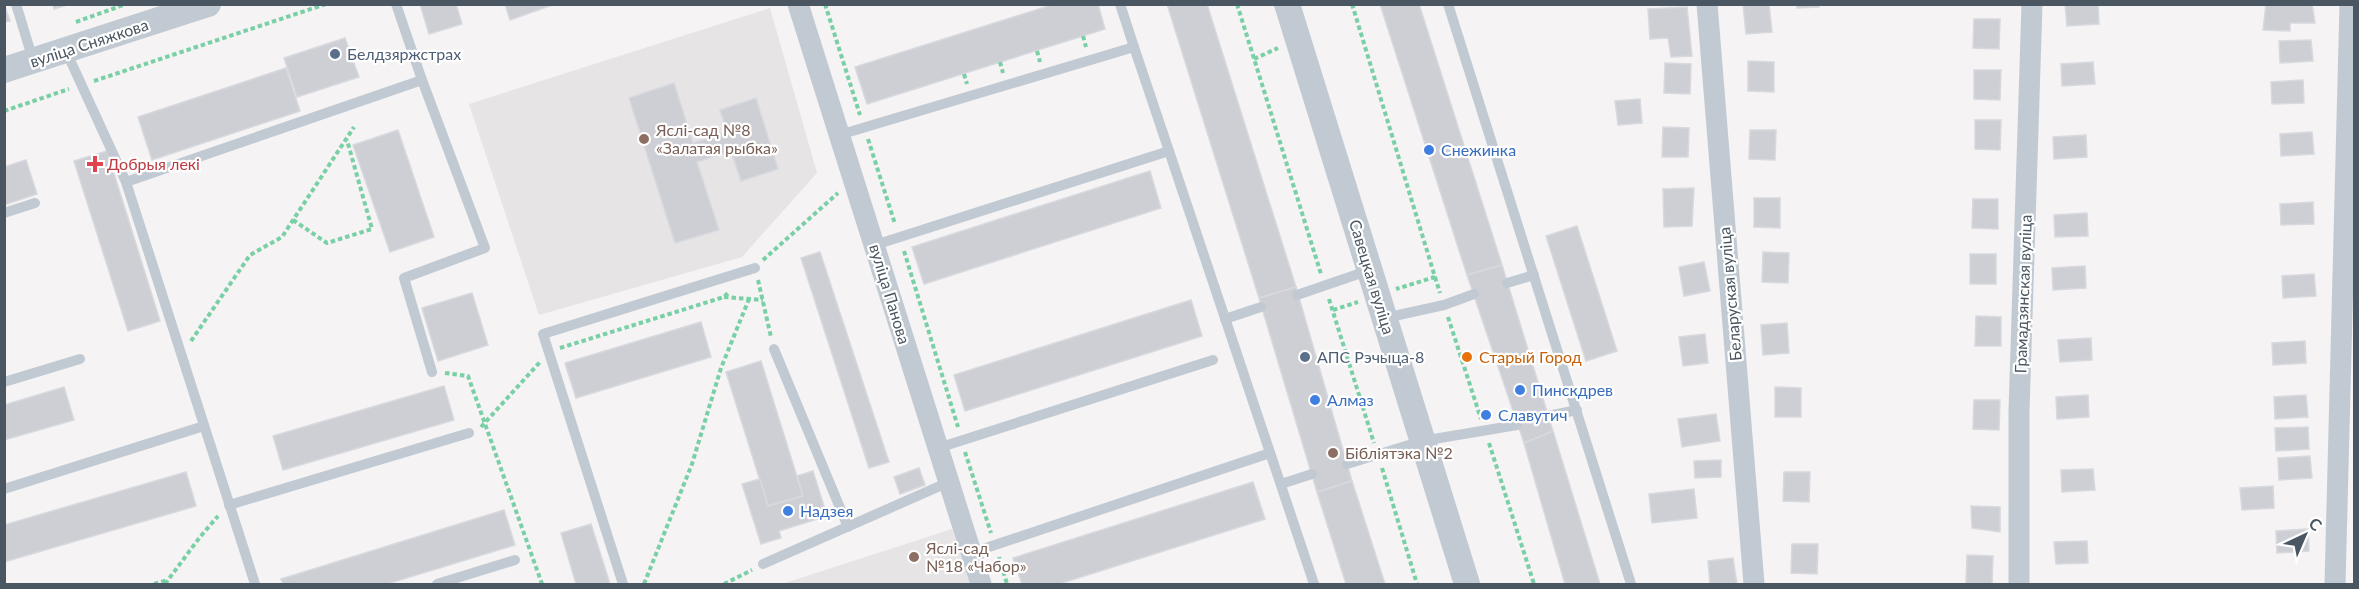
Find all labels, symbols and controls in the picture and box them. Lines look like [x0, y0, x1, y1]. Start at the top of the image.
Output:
street label: вуліца Сняжкова [27, 14, 150, 71]
place label: Белдзяржстрах [347, 44, 461, 63]
marker: Белдзяржстрах [328, 47, 342, 61]
place label: Яслі-сад №8 «Залатая рыбка» [655, 120, 778, 157]
marker: Яслі-сад №8 «Залатая рыбка» [637, 132, 651, 146]
place label: Снежинка [1441, 140, 1516, 159]
marker: Снежинка [1422, 143, 1436, 157]
place label: Добрыя лекі [107, 154, 200, 173]
marker: Добрыя лекі [88, 157, 102, 171]
street label: Грамадзянская вуліца [2010, 214, 2035, 374]
street label: Савецкая вуліца [1346, 217, 1399, 337]
street label: Беларуская вуліца [1714, 226, 1745, 362]
street label: вуліца Панова [866, 242, 915, 346]
place label: АПС Рэчыца-8 [1317, 347, 1424, 366]
place label: Старый Город [1479, 347, 1582, 366]
marker: АПС Рэчыца-8 [1298, 350, 1312, 364]
marker: Старый Город [1460, 350, 1474, 364]
place label: Пинскдрев [1532, 380, 1613, 399]
marker: Пинскдрев [1513, 383, 1527, 397]
place label: Алмаз [1327, 390, 1374, 409]
marker: Алмаз [1308, 393, 1322, 407]
place label: Славутич [1498, 405, 1568, 424]
marker: Славутич [1479, 408, 1493, 422]
place label: Бібліятэка №2 [1345, 443, 1453, 462]
marker: Бібліятэка №2 [1326, 446, 1340, 460]
place label: Надзея [800, 501, 853, 520]
marker: Надзея [781, 504, 795, 518]
north arrow [2275, 505, 2335, 565]
text: С [2305, 513, 2326, 535]
place label: Яслі-сад №18 «Чабор» [925, 538, 1027, 575]
marker: Яслі-сад №18 «Чабор» [907, 550, 921, 564]

